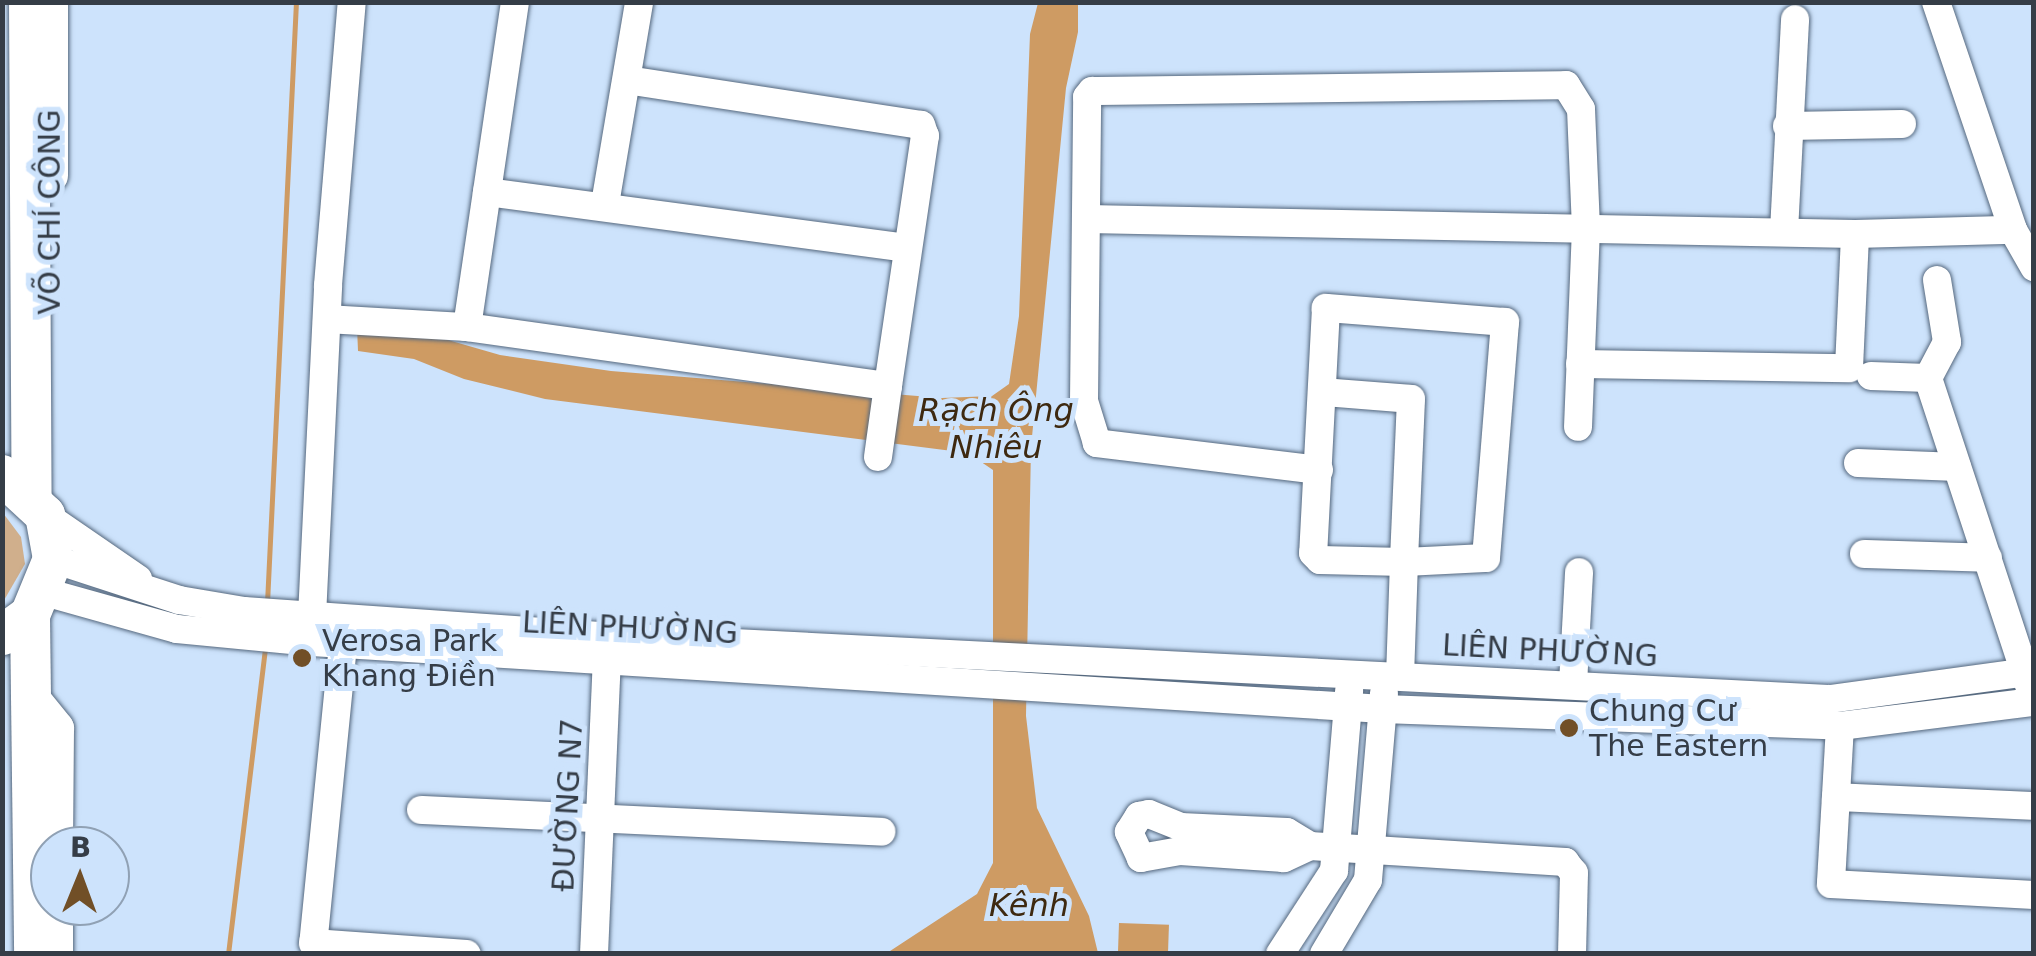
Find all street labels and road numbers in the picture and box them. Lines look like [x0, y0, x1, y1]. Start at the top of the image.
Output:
street label: VÕ CHÍ CÔNG [32, 109, 68, 315]
street label: LIÊN PHƯỜNG [521, 604, 739, 652]
street label: LIÊN PHƯỜNG [1441, 627, 1659, 675]
street label: ĐƯỜNG N7 [545, 718, 591, 892]

